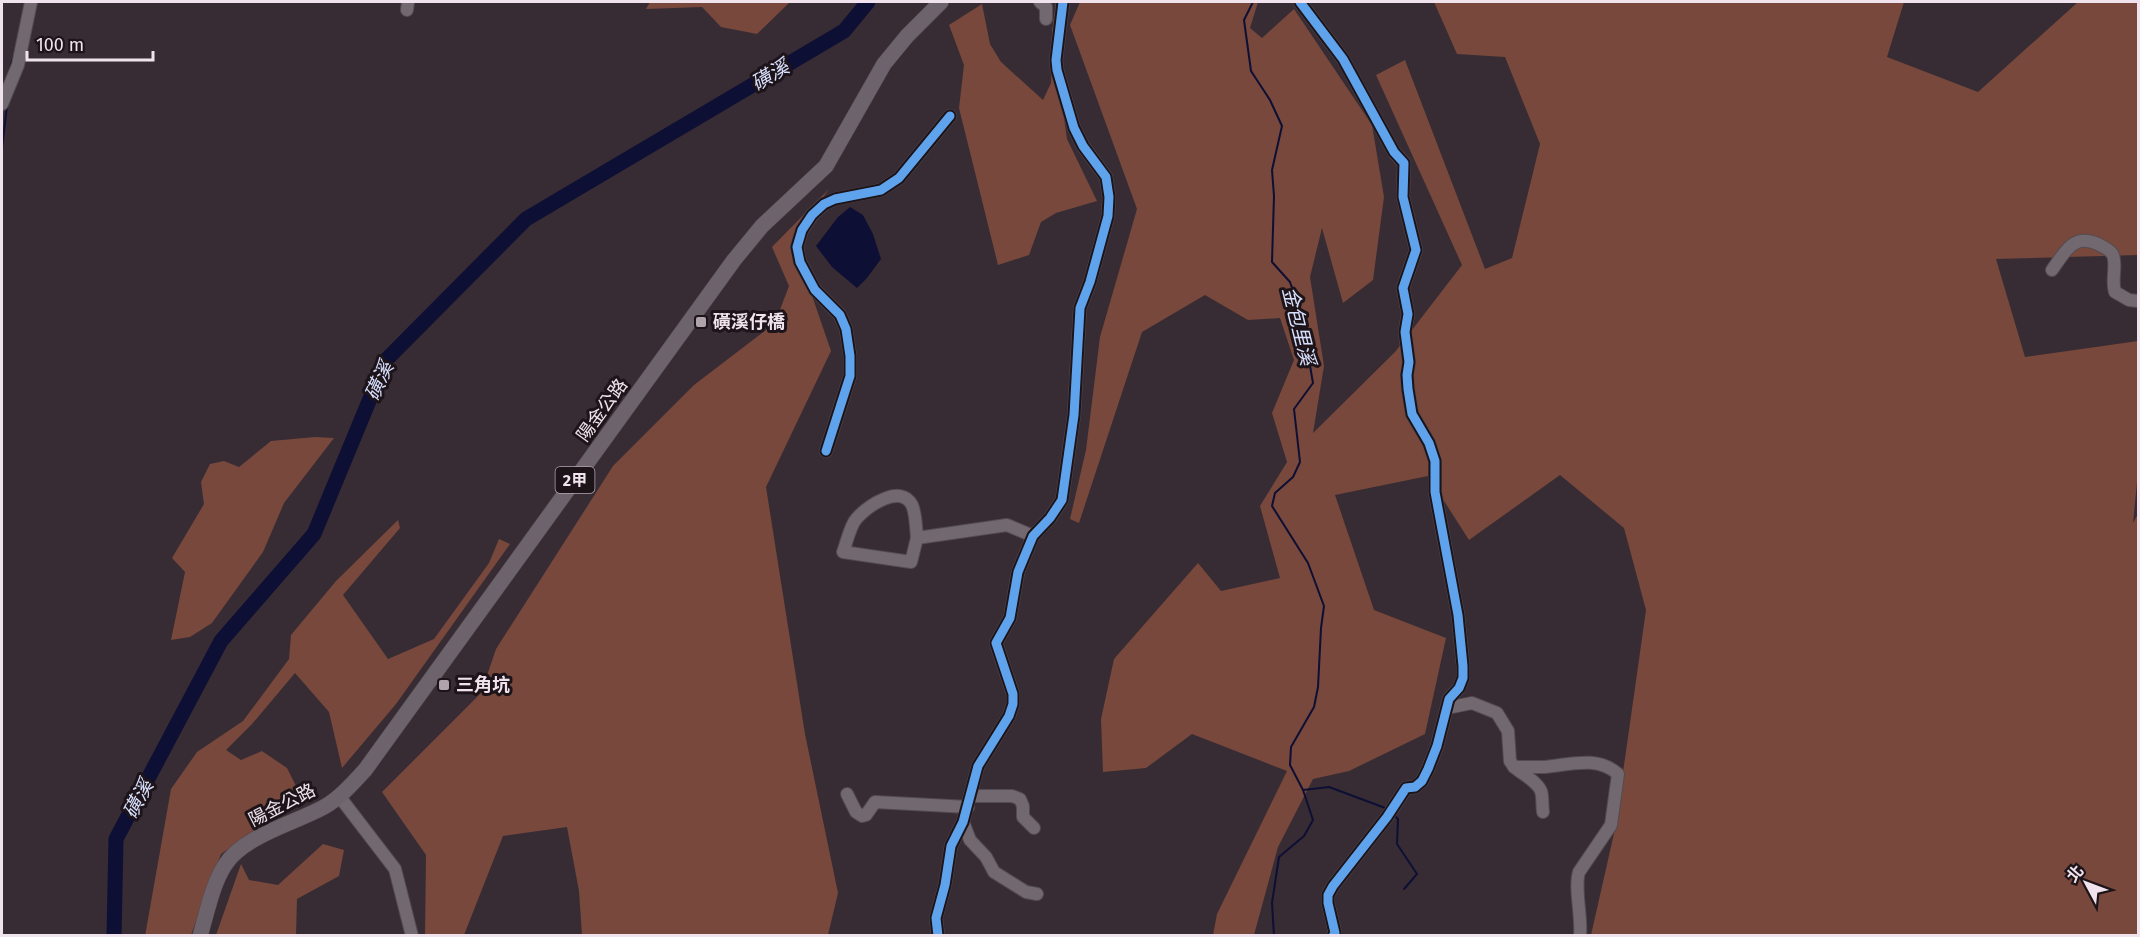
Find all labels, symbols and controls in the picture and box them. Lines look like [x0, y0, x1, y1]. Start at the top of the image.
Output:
scale bar [27, 24, 153, 62]
text: 100 m [36, 34, 84, 56]
water label: 磺溪 [747, 53, 796, 96]
water label: 金包里溪 [1278, 284, 1321, 371]
place label: 磺溪仔橋 [713, 311, 785, 333]
marker: 磺溪仔橋 [694, 315, 708, 329]
water label: 磺溪 [360, 355, 400, 404]
street label: 陽金公路 [572, 374, 632, 446]
road number: 2甲 [556, 467, 594, 493]
place label: 三角坑 [456, 674, 510, 696]
marker: 三角坑 [437, 678, 451, 692]
water label: 磺溪 [118, 773, 159, 822]
street label: 陽金公路 [245, 779, 319, 831]
north arrow [2056, 853, 2116, 913]
text: 北 [2063, 861, 2087, 886]

